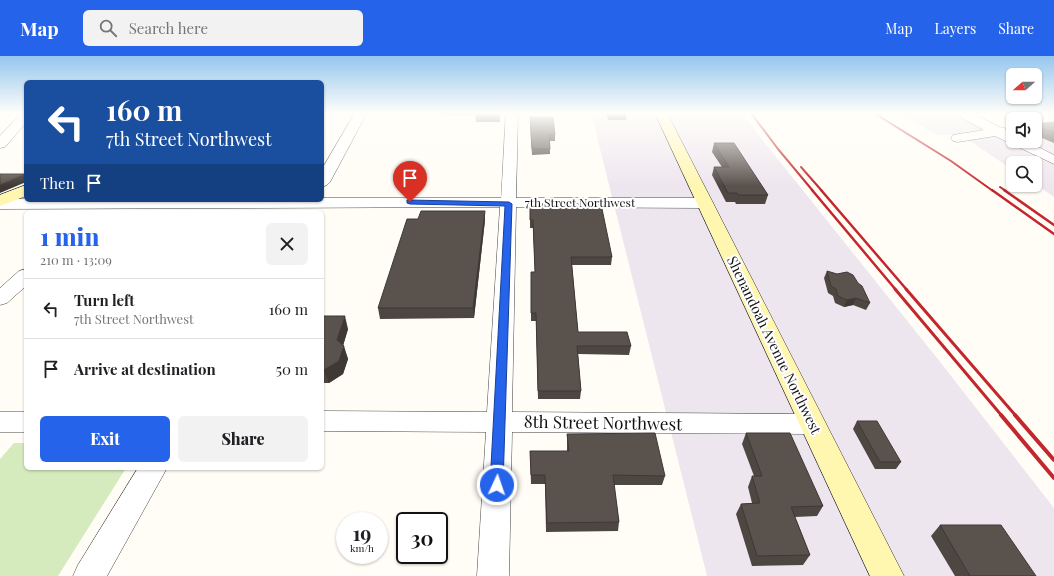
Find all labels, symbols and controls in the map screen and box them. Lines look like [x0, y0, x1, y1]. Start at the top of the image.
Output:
search box [83, 10, 363, 46]
text: Map [20, 15, 59, 41]
icon: search [97, 17, 119, 39]
text: Search here [129, 18, 208, 38]
text: Map [885, 19, 913, 38]
text: Layers [935, 19, 976, 38]
text: Share [998, 19, 1034, 38]
north arrow [1006, 68, 1042, 104]
map controls [1006, 68, 1042, 192]
text: 160 m [106, 91, 182, 128]
icon: left [40, 96, 92, 148]
button: sound [1006, 112, 1042, 148]
text: 7th Street Northwest [106, 127, 272, 151]
button: search [1006, 156, 1042, 192]
pin [393, 161, 427, 202]
icon: arrive [399, 167, 421, 189]
icon: arrive [83, 172, 105, 194]
text: Then [40, 173, 75, 193]
street label: 7th Street Northwest [525, 194, 636, 210]
text: 1 min [40, 220, 99, 252]
button: close [266, 223, 308, 265]
text: 210 m · 13:09 [40, 251, 112, 268]
street label: Shenandoah Avenue Northwest [723, 253, 826, 438]
text: Turn left [74, 290, 135, 310]
icon: left [40, 298, 62, 320]
text: 160 m [269, 299, 308, 319]
text: 7th Street Northwest [74, 310, 194, 327]
icon: arrive [40, 358, 62, 380]
text: Arrive at destination [74, 359, 216, 379]
text: 50 m [276, 359, 308, 379]
street label: 8th Street Northwest [524, 410, 683, 434]
button: Exit [40, 416, 170, 462]
button: Share [178, 416, 308, 462]
position arrow [476, 464, 518, 506]
speed limit sign: 30 [396, 512, 448, 564]
text: 19 [353, 519, 371, 546]
text: km/h [350, 541, 374, 555]

